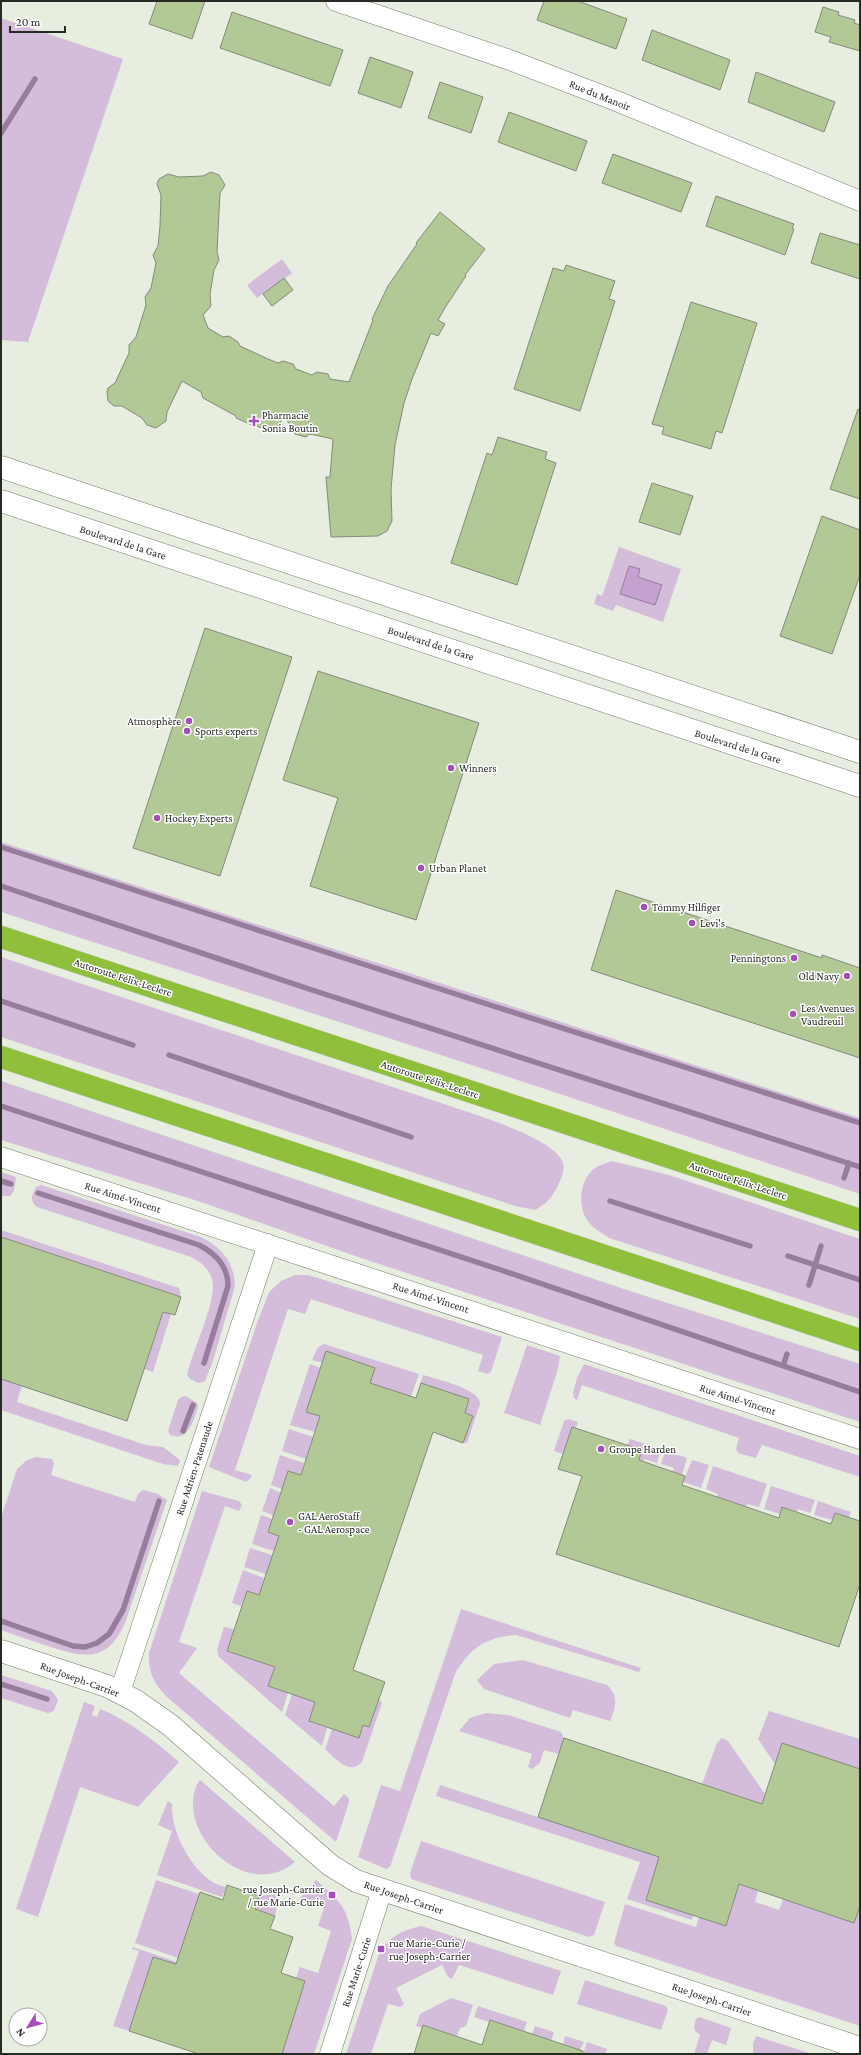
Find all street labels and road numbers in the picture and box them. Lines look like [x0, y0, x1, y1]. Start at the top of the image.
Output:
street label: Rue du Manoir [568, 77, 632, 113]
street label: Boulevard de la Gare [78, 522, 168, 562]
street label: Boulevard de la Gare [386, 623, 476, 663]
street label: Boulevard de la Gare [693, 726, 783, 766]
street label: Autoroute Félix-Leclerc [73, 956, 174, 999]
street label: Autoroute Félix-Leclerc [380, 1058, 481, 1101]
street label: Autoroute Félix-Leclerc [688, 1159, 789, 1202]
street label: Rue Aimé-Vincent [83, 1179, 163, 1215]
street label: Rue Aimé-Vincent [391, 1279, 471, 1315]
street label: Rue Aimé-Vincent [698, 1381, 778, 1417]
street label: Rue Adrien-Patenaude [173, 1419, 215, 1517]
street label: Rue Joseph-Carrier [38, 1659, 121, 1700]
street label: Rue Joseph-Carrier [362, 1878, 445, 1917]
street label: Rue Marie-Curie [339, 1935, 373, 2008]
street label: Rue Joseph-Carrier [670, 1980, 753, 2019]

